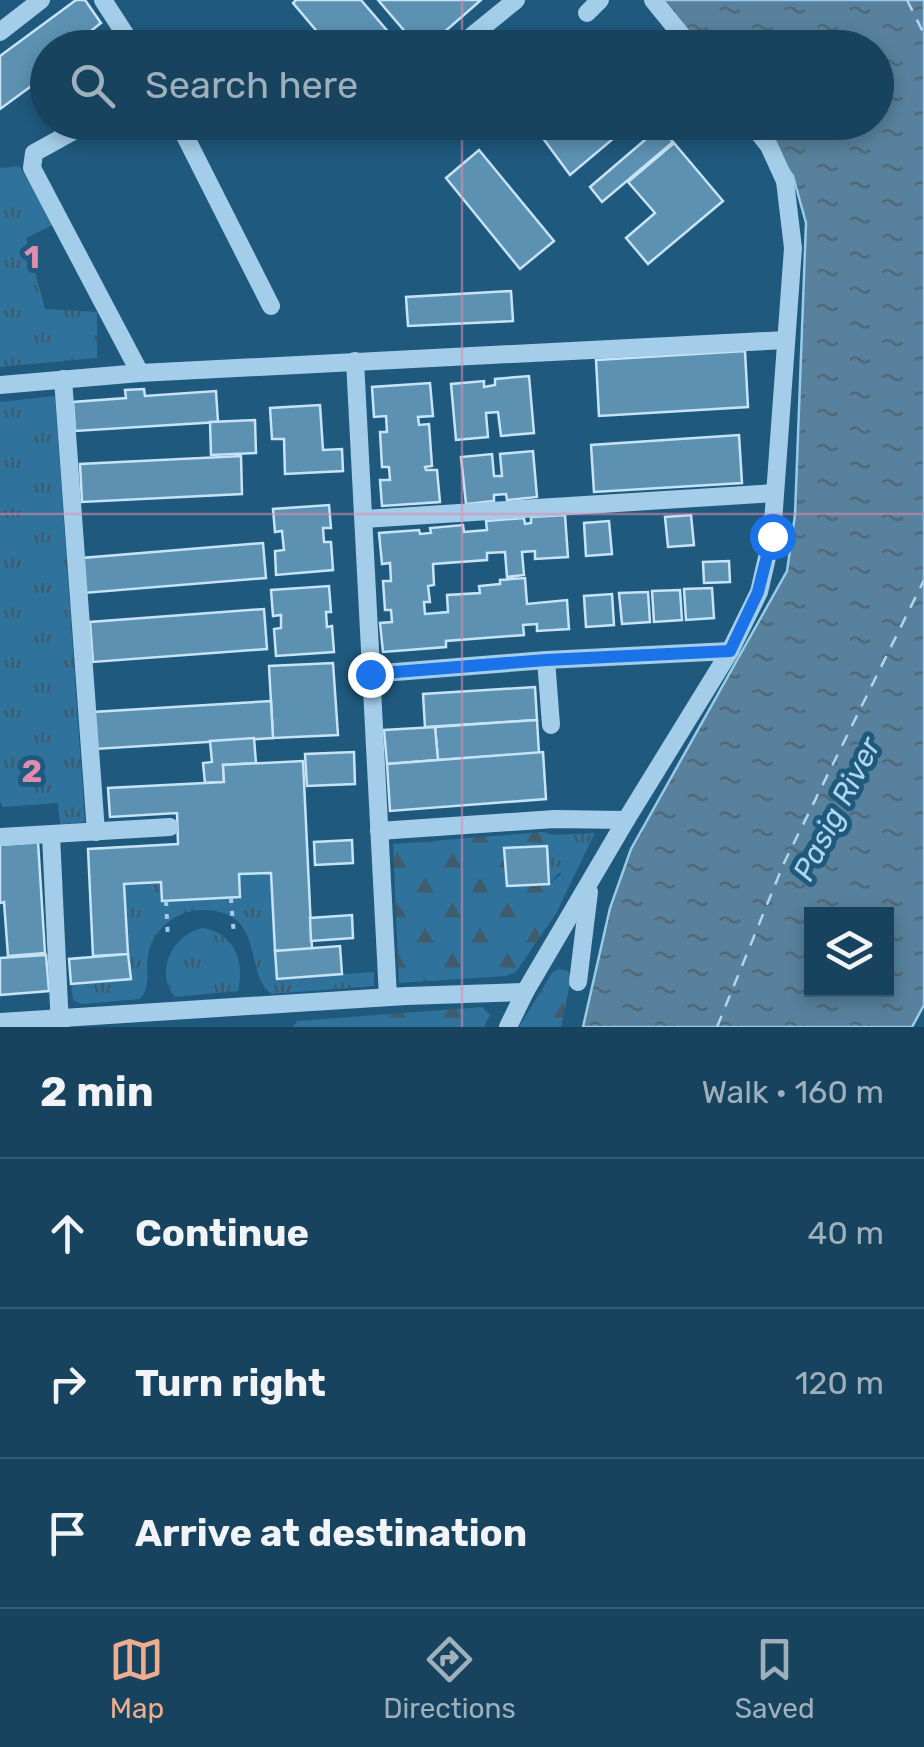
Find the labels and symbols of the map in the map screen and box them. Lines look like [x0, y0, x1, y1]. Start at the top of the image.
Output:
text: 1 [24, 238, 40, 276]
route start [750, 514, 796, 560]
route end [348, 652, 394, 698]
water label: Pasig River [786, 730, 889, 887]
text: 2 [22, 752, 42, 790]

